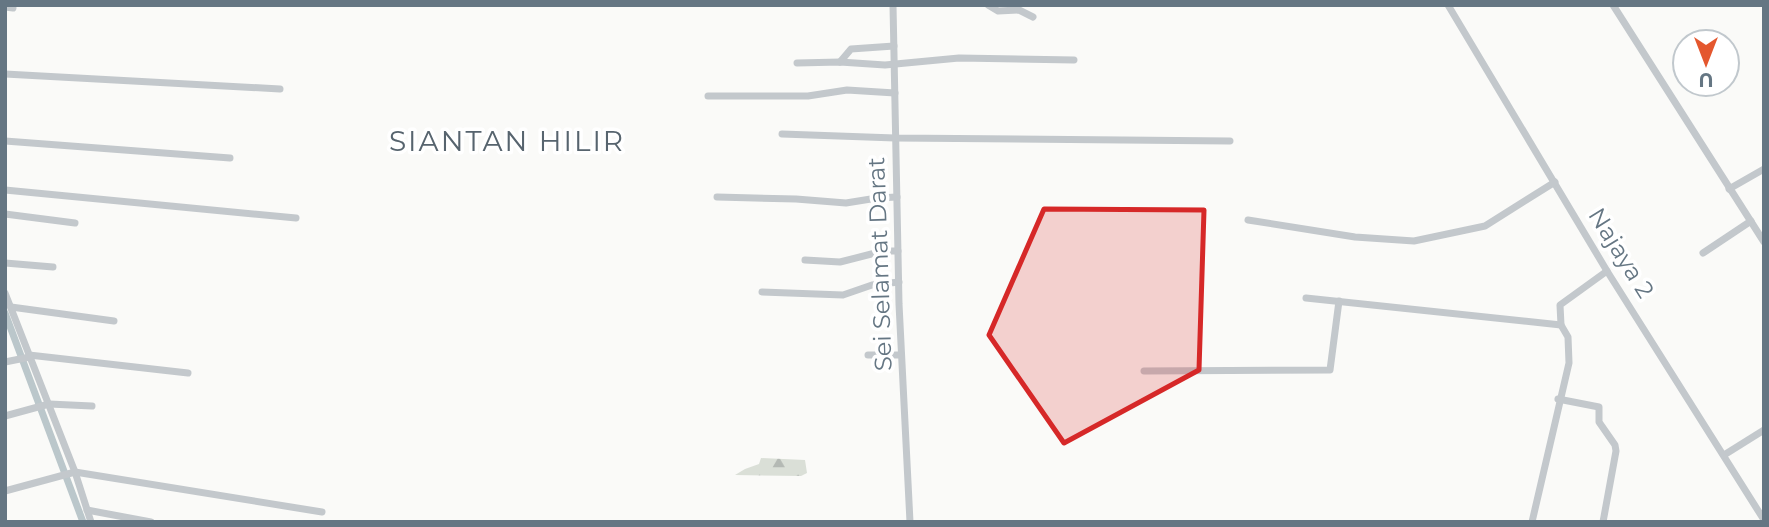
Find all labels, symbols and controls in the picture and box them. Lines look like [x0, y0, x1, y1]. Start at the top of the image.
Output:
north arrow [1671, 28, 1741, 98]
text: U [1699, 68, 1713, 91]
district label: SIANTAN HILIR [389, 124, 625, 158]
street label: Sei Selamat Darat [861, 156, 898, 371]
street label: Najaya 2 [1582, 202, 1660, 303]

